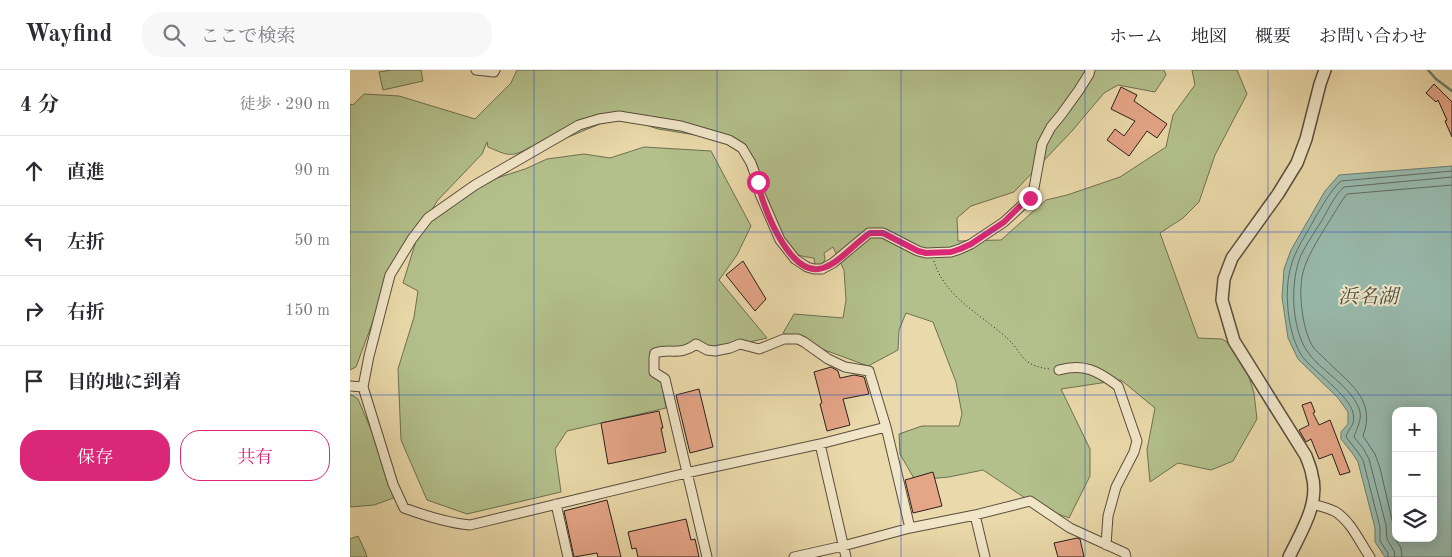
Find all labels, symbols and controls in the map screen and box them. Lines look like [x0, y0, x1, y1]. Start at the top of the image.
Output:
search box [142, 12, 492, 57]
icon: search [160, 21, 188, 49]
text: Wayfind [25, 23, 112, 47]
text: ここで検索 [200, 28, 295, 47]
text: ホーム [1109, 28, 1163, 46]
text: 地図 [1191, 28, 1227, 46]
text: 概要 [1255, 28, 1291, 46]
text: お問い合わせ [1319, 28, 1427, 46]
text: 4 分 [20, 95, 59, 116]
text: 徒歩 · 290 m [240, 97, 330, 113]
icon: ahead [20, 157, 48, 185]
text: 90 m [294, 163, 330, 179]
text: 直進 [67, 164, 105, 183]
route start [747, 171, 770, 194]
route end [1019, 187, 1042, 210]
icon: left [20, 227, 48, 255]
text: 50 m [294, 233, 330, 249]
text: 左折 [67, 234, 105, 253]
water label: 浜名湖 [1338, 286, 1401, 308]
icon: right [20, 297, 48, 325]
text: 150 m [285, 303, 330, 319]
text: 右折 [67, 304, 105, 323]
icon: arrive [20, 367, 48, 395]
text: 目的地に到着 [67, 374, 181, 393]
map controls [1392, 407, 1437, 542]
button: + [1392, 407, 1437, 452]
button: 保存 [20, 430, 170, 481]
button: 共有 [180, 430, 330, 481]
button: − [1392, 452, 1437, 497]
button: layers [1392, 497, 1437, 542]

